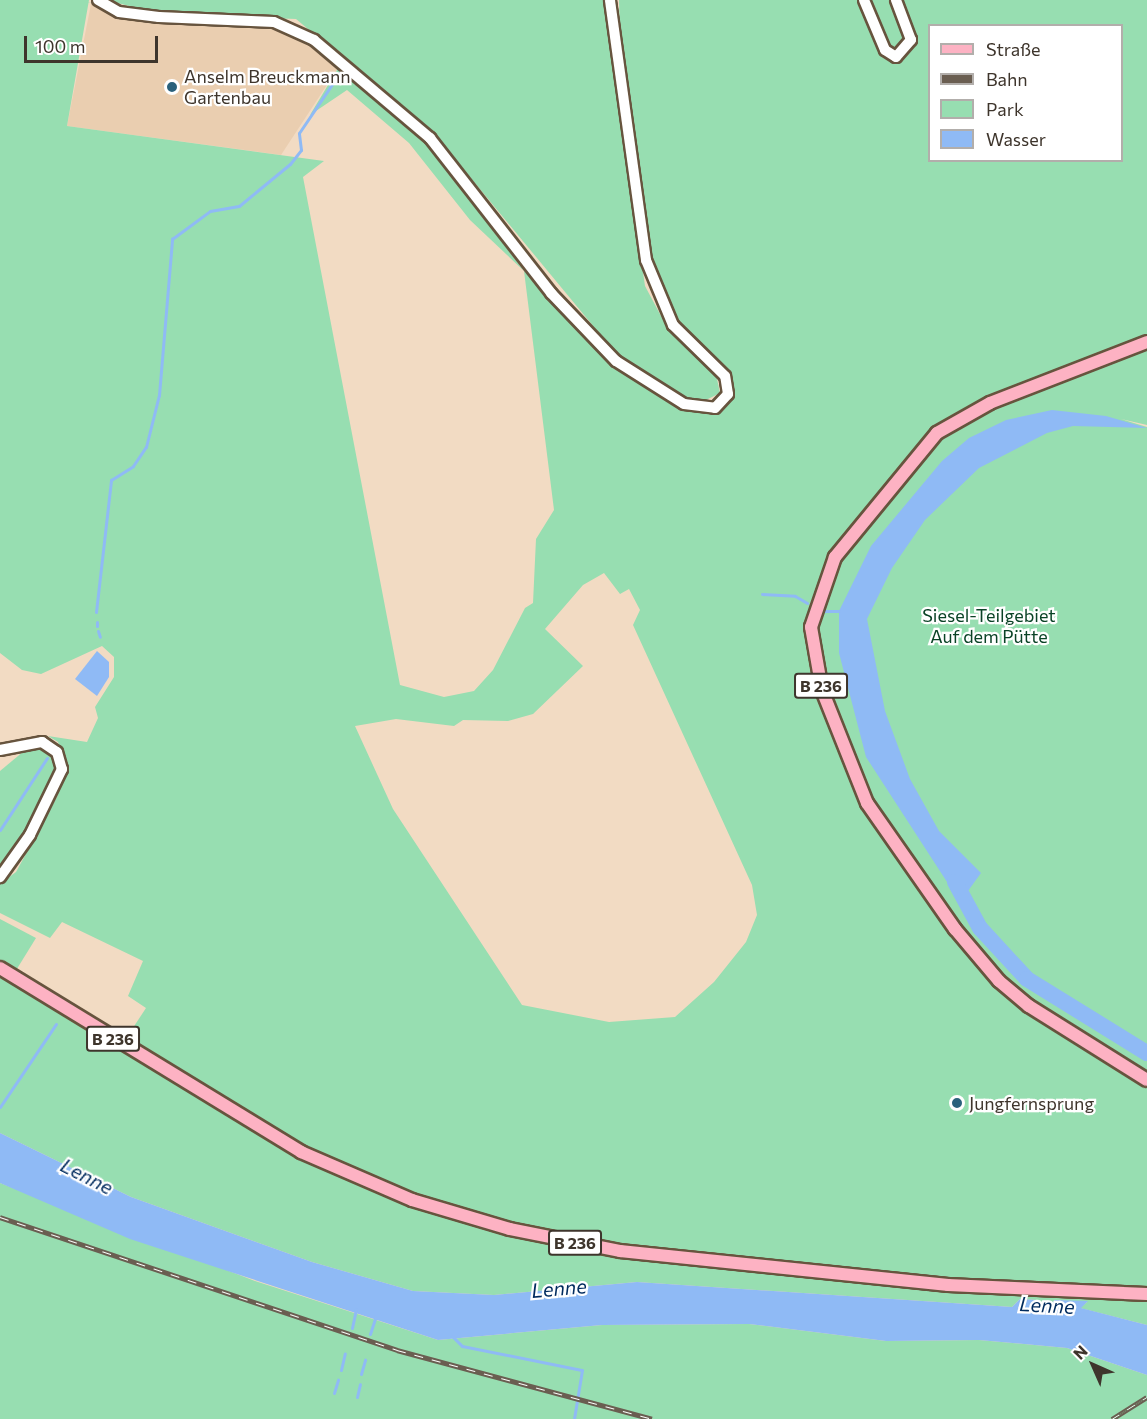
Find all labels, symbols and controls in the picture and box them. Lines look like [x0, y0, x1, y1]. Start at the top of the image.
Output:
scale bar [27, 24, 160, 62]
legend [928, 24, 1123, 162]
text: 100 m [35, 35, 85, 57]
text: Straße [986, 38, 1041, 60]
place label: Anselm Breuckmann Gartenbau [184, 66, 351, 109]
text: Bahn [986, 68, 1028, 90]
marker: Anselm Breuckmann Gartenbau [165, 80, 179, 94]
text: Park [986, 98, 1024, 120]
text: Wasser [986, 128, 1046, 150]
park label: Siesel-Teilgebiet Auf dem Pütte [922, 605, 1056, 648]
road number: B 236 [794, 673, 848, 699]
road number: B 236 [86, 1026, 140, 1052]
place label: Jungfernsprung [969, 1092, 1094, 1114]
marker: Jungfernsprung [950, 1096, 964, 1110]
water label: Lenne [57, 1153, 117, 1199]
road number: B 236 [548, 1230, 602, 1256]
water label: Lenne [530, 1274, 588, 1302]
water label: Lenne [1019, 1292, 1075, 1318]
north arrow [1063, 1335, 1123, 1395]
text: N [1069, 1341, 1091, 1363]

